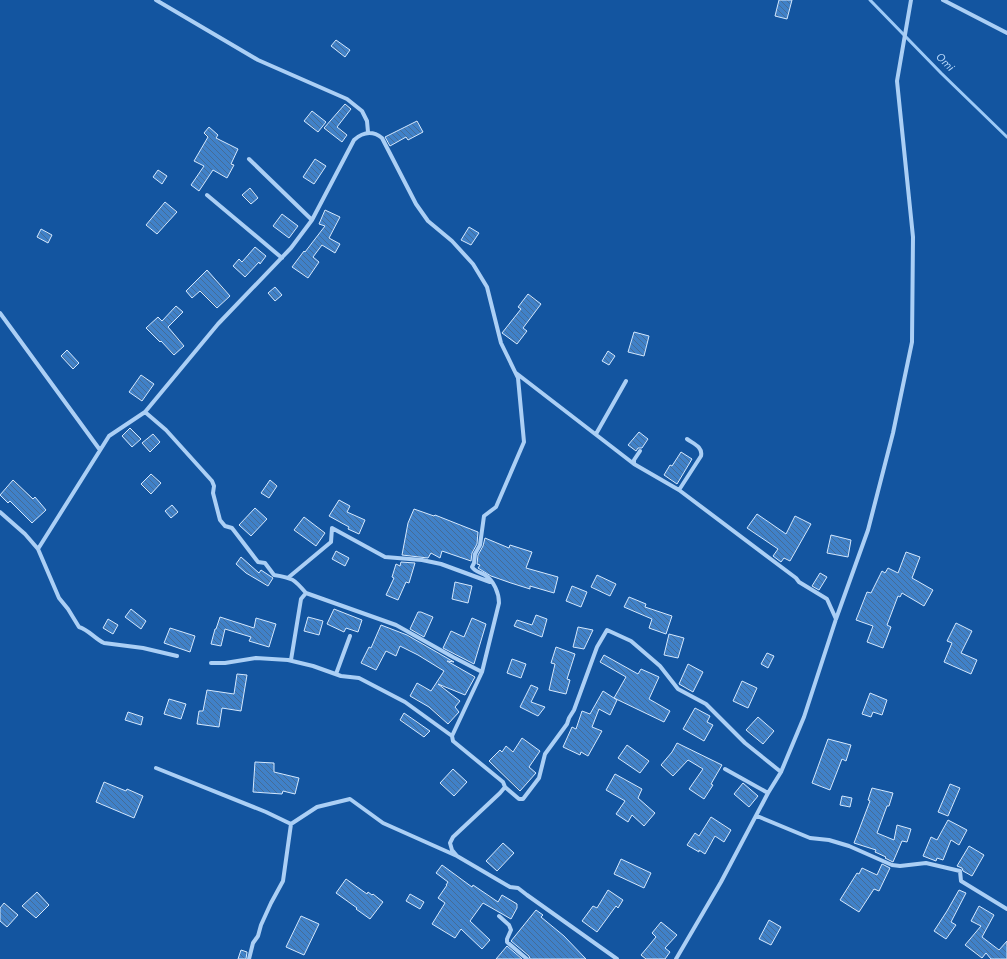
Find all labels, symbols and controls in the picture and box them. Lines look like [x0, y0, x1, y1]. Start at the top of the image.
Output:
water label: Omi [932, 49, 958, 75]

